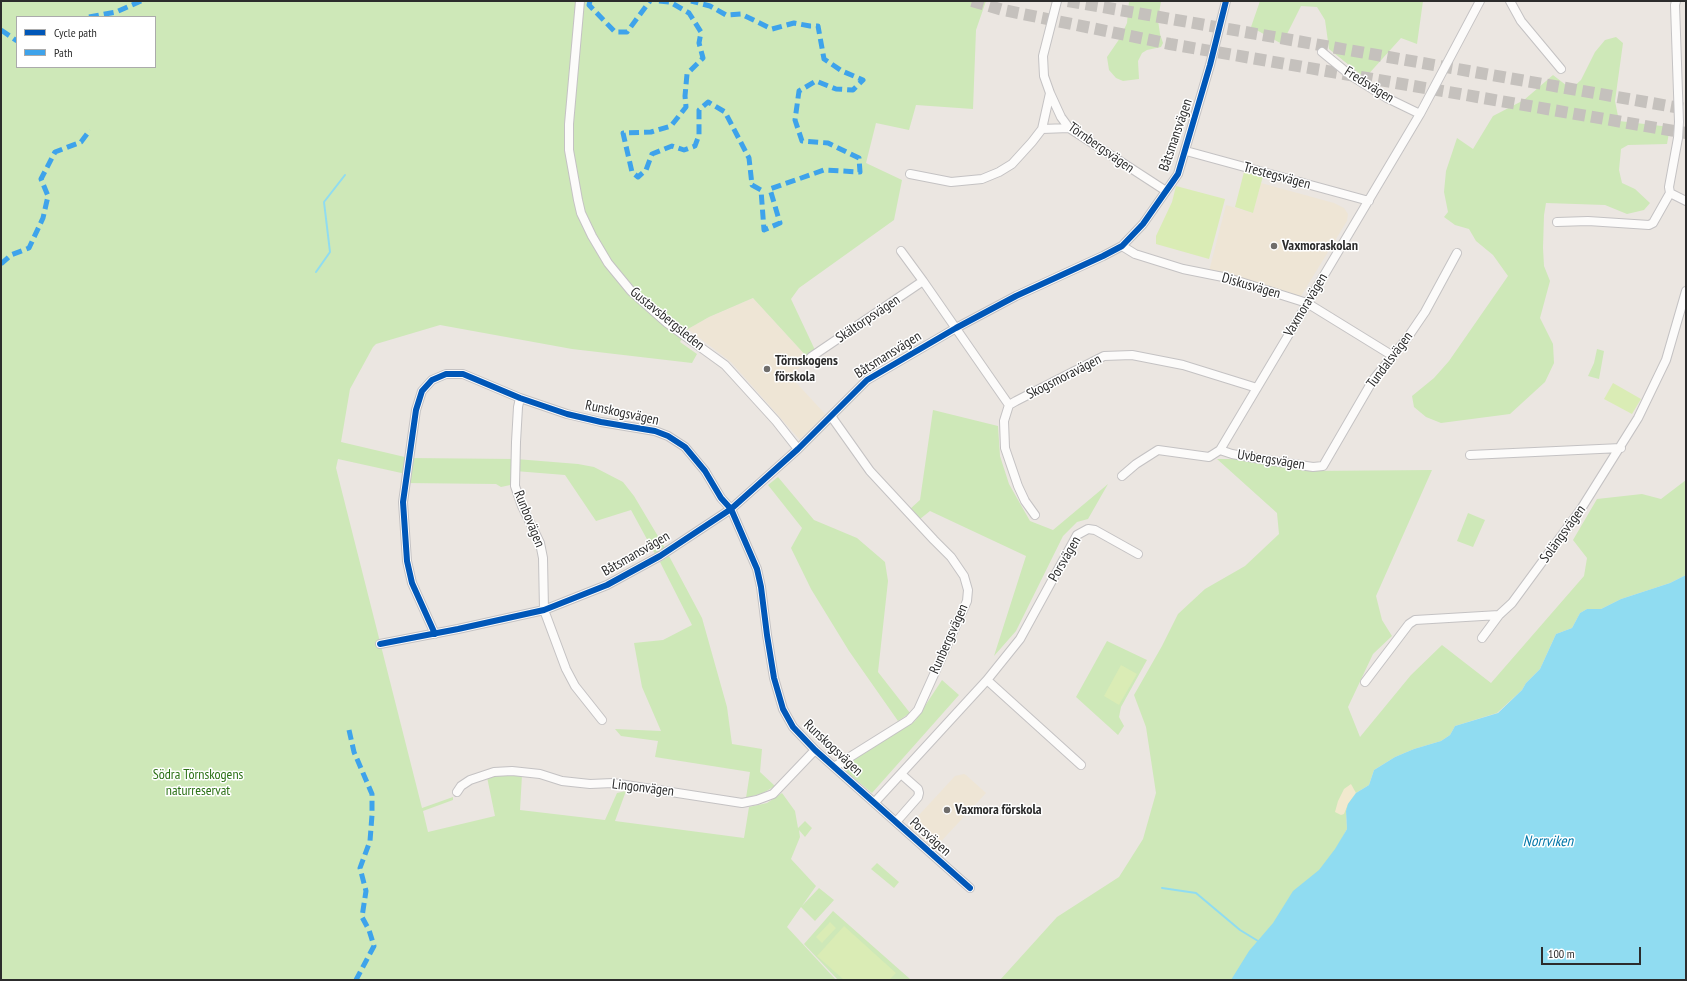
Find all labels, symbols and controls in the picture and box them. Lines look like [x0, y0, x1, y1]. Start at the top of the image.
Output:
legend [16, 16, 156, 68]
text: Cycle path [54, 25, 97, 40]
text: Path [54, 45, 72, 60]
street label: Fredsvägen [1341, 63, 1397, 107]
street label: Båtsmansvägen [1156, 97, 1196, 173]
street label: Törnbergsvägen [1065, 119, 1137, 177]
street label: Trestegsvägen [1242, 159, 1312, 193]
place label: Vaxmoraskolan [1282, 238, 1358, 254]
marker: Vaxmoraskolan [1269, 241, 1279, 251]
street label: Diskusvägen [1220, 270, 1282, 302]
street label: Vaxmoravägen [1281, 270, 1331, 340]
street label: Gustavsbergsleden [626, 284, 708, 354]
street label: Skältorpsvägen [833, 291, 903, 347]
street label: Båtsmansvägen [852, 328, 924, 382]
street label: Tundalsvägen [1363, 329, 1417, 391]
street label: Skogsmoravägen [1024, 351, 1104, 403]
place label: Törnskogens förskola [775, 353, 838, 386]
marker: Törnskogens förskola [762, 364, 772, 374]
street label: Runskogsvägen [584, 397, 660, 429]
street label: Uvbergsvägen [1236, 446, 1306, 474]
street label: Runbovägen [510, 488, 548, 550]
street label: Solängsvägen [1537, 502, 1589, 566]
street label: Båtsmansvägen [599, 528, 673, 580]
street label: Porsvägen [1045, 533, 1085, 585]
street label: Runbergsvägen [926, 602, 972, 676]
street label: Runskogsvägen [800, 716, 866, 780]
park label: Södra Törnskogens naturreservat [153, 767, 243, 800]
street label: Lingonvägen [611, 776, 675, 800]
place label: Vaxmora förskola [955, 802, 1042, 818]
marker: Vaxmora förskola [942, 805, 952, 815]
street label: Porsvägen [906, 814, 954, 860]
water label: Norrviken [1523, 833, 1573, 851]
scale bar [1543, 939, 1643, 965]
text: 100 m [1548, 946, 1575, 961]

